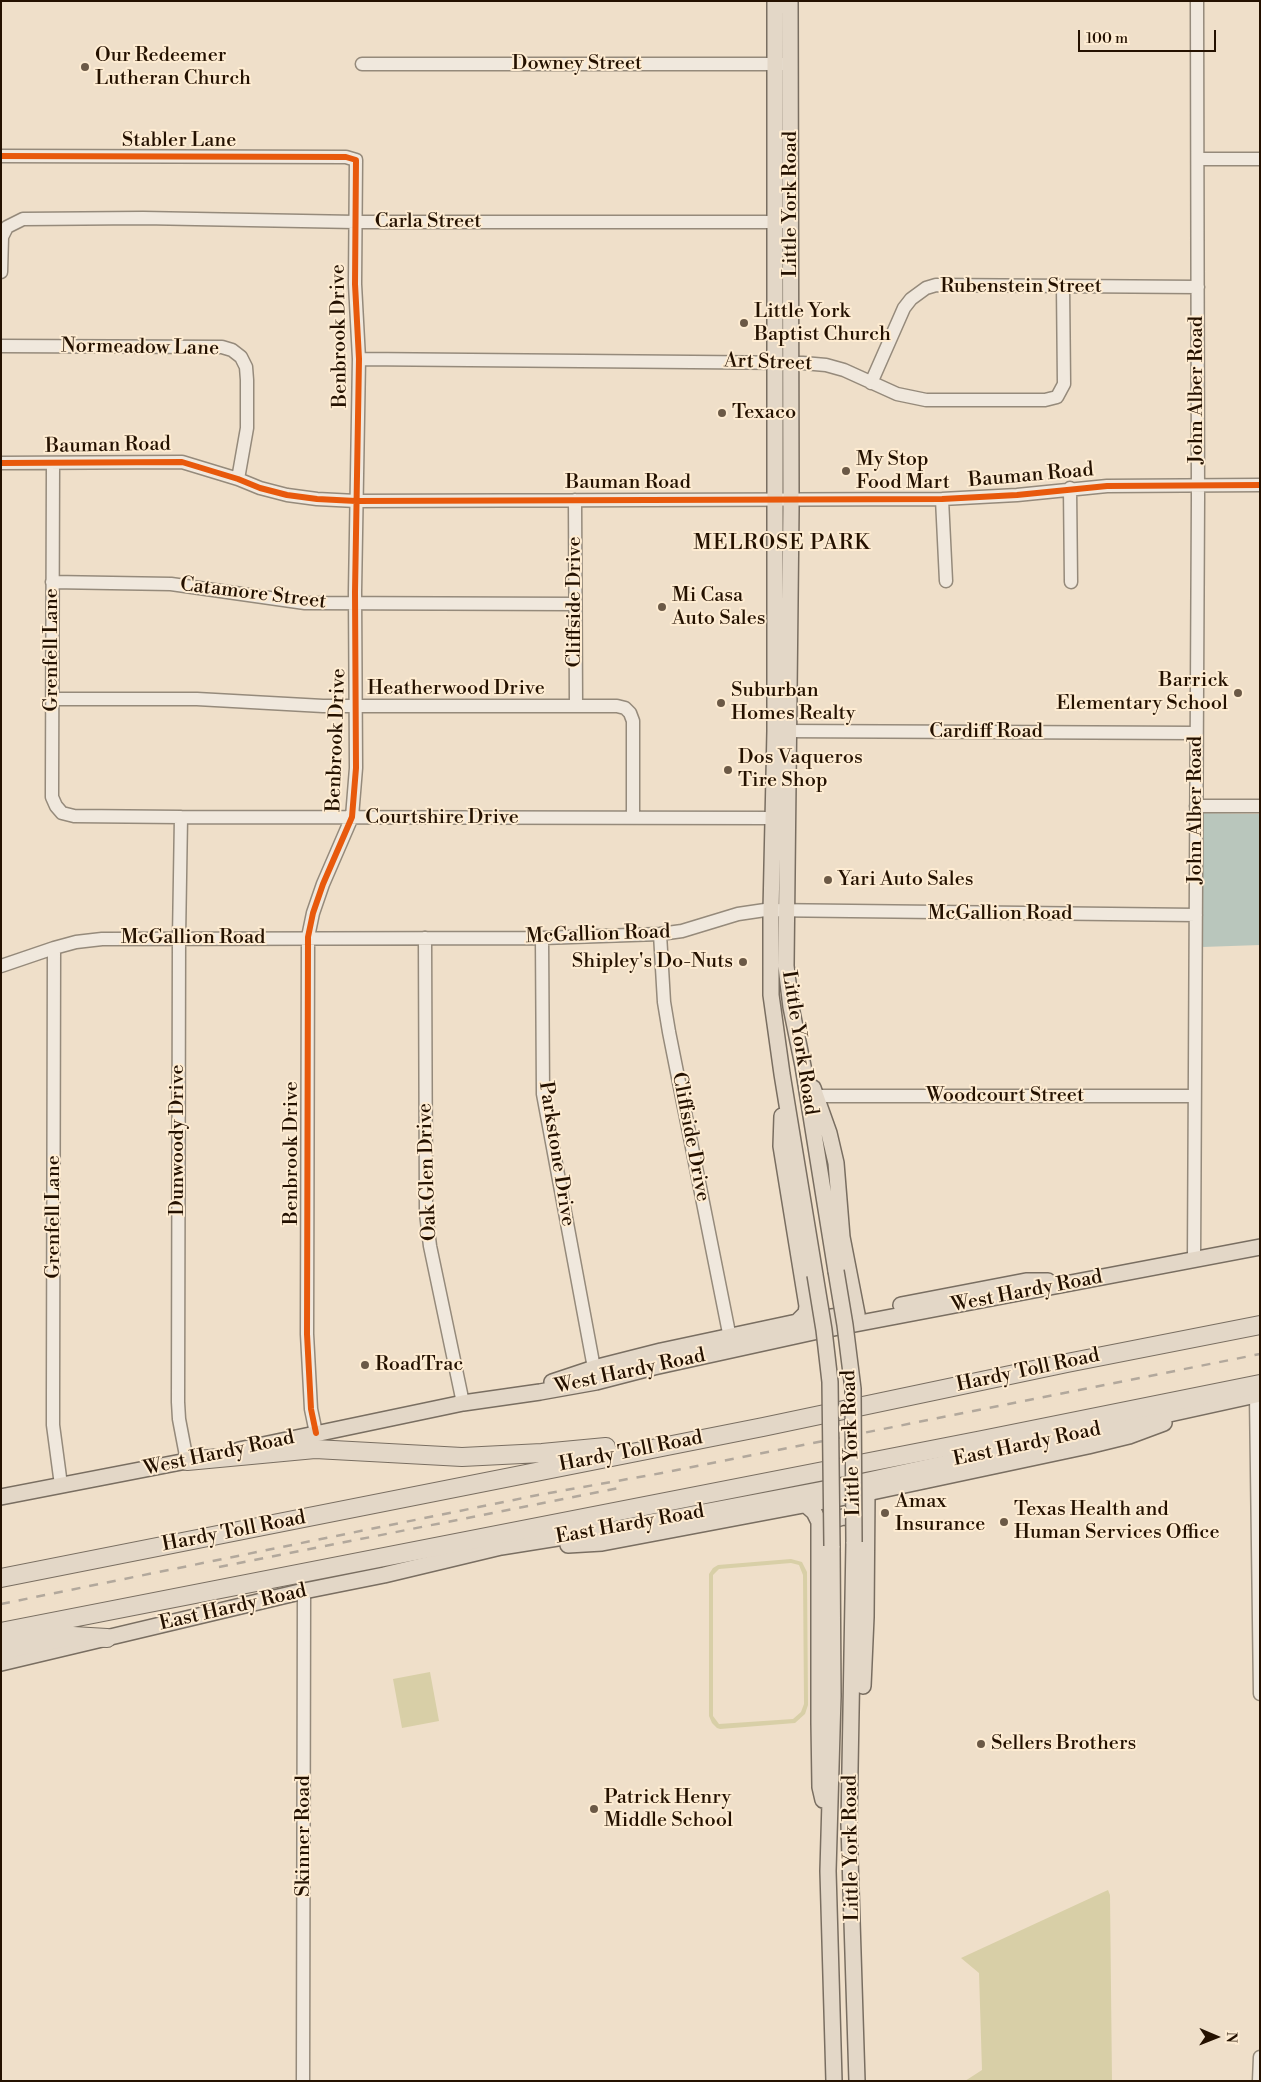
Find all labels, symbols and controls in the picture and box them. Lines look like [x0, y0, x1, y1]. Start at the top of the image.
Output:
scale bar [1081, 20, 1218, 52]
text: 100 m [1086, 29, 1128, 48]
place label: Our Redeemer Lutheran Church [95, 44, 251, 91]
street label: Downey Street [512, 52, 642, 76]
marker: Our Redeemer Lutheran Church [79, 61, 91, 73]
street label: Stabler Lane [122, 129, 236, 153]
street label: Little York Road [779, 131, 803, 277]
street label: Carla Street [375, 210, 481, 234]
street label: Benbrook Drive [327, 264, 353, 408]
street label: Rubenstein Street [940, 275, 1102, 299]
place label: Little York Baptist Church [754, 300, 891, 347]
street label: John Alber Road [1185, 316, 1209, 464]
marker: Little York Baptist Church [738, 317, 750, 329]
street label: Normeadow Lane [61, 335, 219, 361]
street label: Art Street [723, 349, 813, 377]
place label: Texaco [732, 401, 796, 425]
marker: Texaco [716, 407, 728, 419]
street label: Bauman Road [45, 433, 171, 459]
place label: My Stop Food Mart [856, 448, 950, 495]
street label: Bauman Road [967, 459, 1095, 493]
marker: My Stop Food Mart [840, 465, 852, 477]
street label: Bauman Road [565, 471, 691, 495]
district label: MELROSE PARK [692, 531, 872, 557]
street label: Cliffside Drive [563, 536, 587, 668]
street label: Catamore Street [179, 573, 327, 615]
place label: Mi Casa Auto Sales [672, 584, 766, 631]
street label: Grenfell Lane [40, 588, 64, 712]
marker: Mi Casa Auto Sales [656, 601, 668, 613]
street label: Benbrook Drive [322, 668, 352, 812]
place label: Barrick Elementary School [1056, 669, 1228, 716]
street label: Heatherwood Drive [367, 677, 545, 701]
place label: Suburban Homes Realty [731, 679, 855, 726]
marker: Barrick Elementary School [1232, 687, 1244, 699]
marker: Suburban Homes Realty [715, 697, 727, 709]
street label: Cardiff Road [929, 720, 1043, 744]
street label: John Alber Road [1184, 736, 1208, 884]
place label: Dos Vaqueros Tire Shop [738, 746, 863, 793]
marker: Dos Vaqueros Tire Shop [722, 764, 734, 776]
street label: Courtshire Drive [365, 806, 519, 830]
place label: Yari Auto Sales [838, 868, 974, 892]
marker: Yari Auto Sales [822, 874, 834, 886]
street label: McGallion Road [928, 902, 1072, 926]
street label: McGallion Road [525, 920, 671, 950]
street label: McGallion Road [121, 926, 265, 950]
place label: Shipley's Do-Nuts [572, 950, 733, 974]
marker: Shipley's Do-Nuts [737, 956, 749, 968]
street label: Little York Road [776, 969, 822, 1117]
street label: Dunwoody Drive [166, 1064, 190, 1216]
street label: Cliffside Drive [666, 1070, 714, 1204]
street label: Parkstone Drive [533, 1080, 579, 1228]
street label: Benbrook Drive [280, 1081, 304, 1225]
street label: Woodcourt Street [926, 1084, 1084, 1108]
street label: Oak Glen Drive [414, 1103, 442, 1241]
street label: Grenfell Lane [42, 1155, 66, 1279]
street label: West Hardy Road [949, 1266, 1105, 1318]
street label: West Hardy Road [552, 1344, 708, 1400]
street label: Hardy Toll Road [954, 1344, 1102, 1398]
place label: RoadTrac [375, 1353, 463, 1377]
marker: RoadTrac [359, 1359, 371, 1371]
street label: Little York Road [837, 1369, 867, 1517]
street label: East Hardy Road [951, 1418, 1103, 1472]
street label: West Hardy Road [141, 1426, 297, 1482]
street label: Hardy Toll Road [557, 1426, 705, 1478]
place label: Amax Insurance [895, 1490, 985, 1537]
place label: Texas Health and Human Services Office [1014, 1498, 1220, 1545]
street label: East Hardy Road [554, 1500, 706, 1550]
street label: Hardy Toll Road [160, 1506, 308, 1558]
marker: Amax Insurance [879, 1507, 891, 1519]
marker: Texas Health and Human Services Office [998, 1516, 1010, 1528]
street label: East Hardy Road [157, 1579, 309, 1637]
place label: Sellers Brothers [991, 1732, 1136, 1756]
marker: Sellers Brothers [975, 1738, 987, 1750]
street label: Skinner Road [292, 1775, 316, 1897]
street label: Little York Road [839, 1775, 865, 1921]
place label: Patrick Henry Middle School [604, 1786, 733, 1833]
marker: Patrick Henry Middle School [588, 1803, 600, 1815]
north arrow [1191, 2012, 1241, 2062]
text: N [1222, 2032, 1240, 2043]

